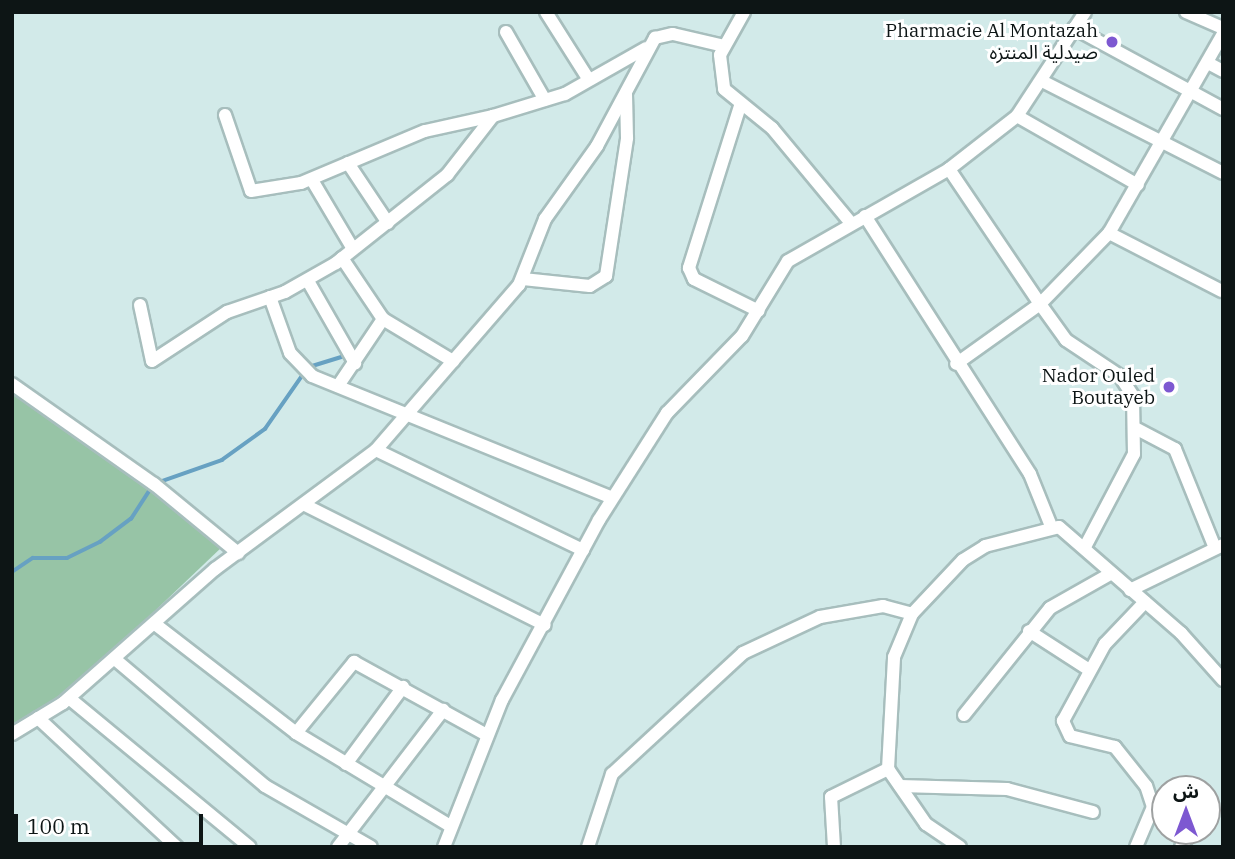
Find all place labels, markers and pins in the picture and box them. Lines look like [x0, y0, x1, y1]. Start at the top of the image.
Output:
place label: Pharmacie Al Montazah صيدلية المنتزه [885, 20, 1098, 64]
marker: Pharmacie Al Montazah صيدلية المنتزه [1104, 34, 1120, 50]
place label: Nador Ouled Boutayeb [1042, 365, 1155, 409]
marker: Nador Ouled Boutayeb [1161, 379, 1177, 395]

